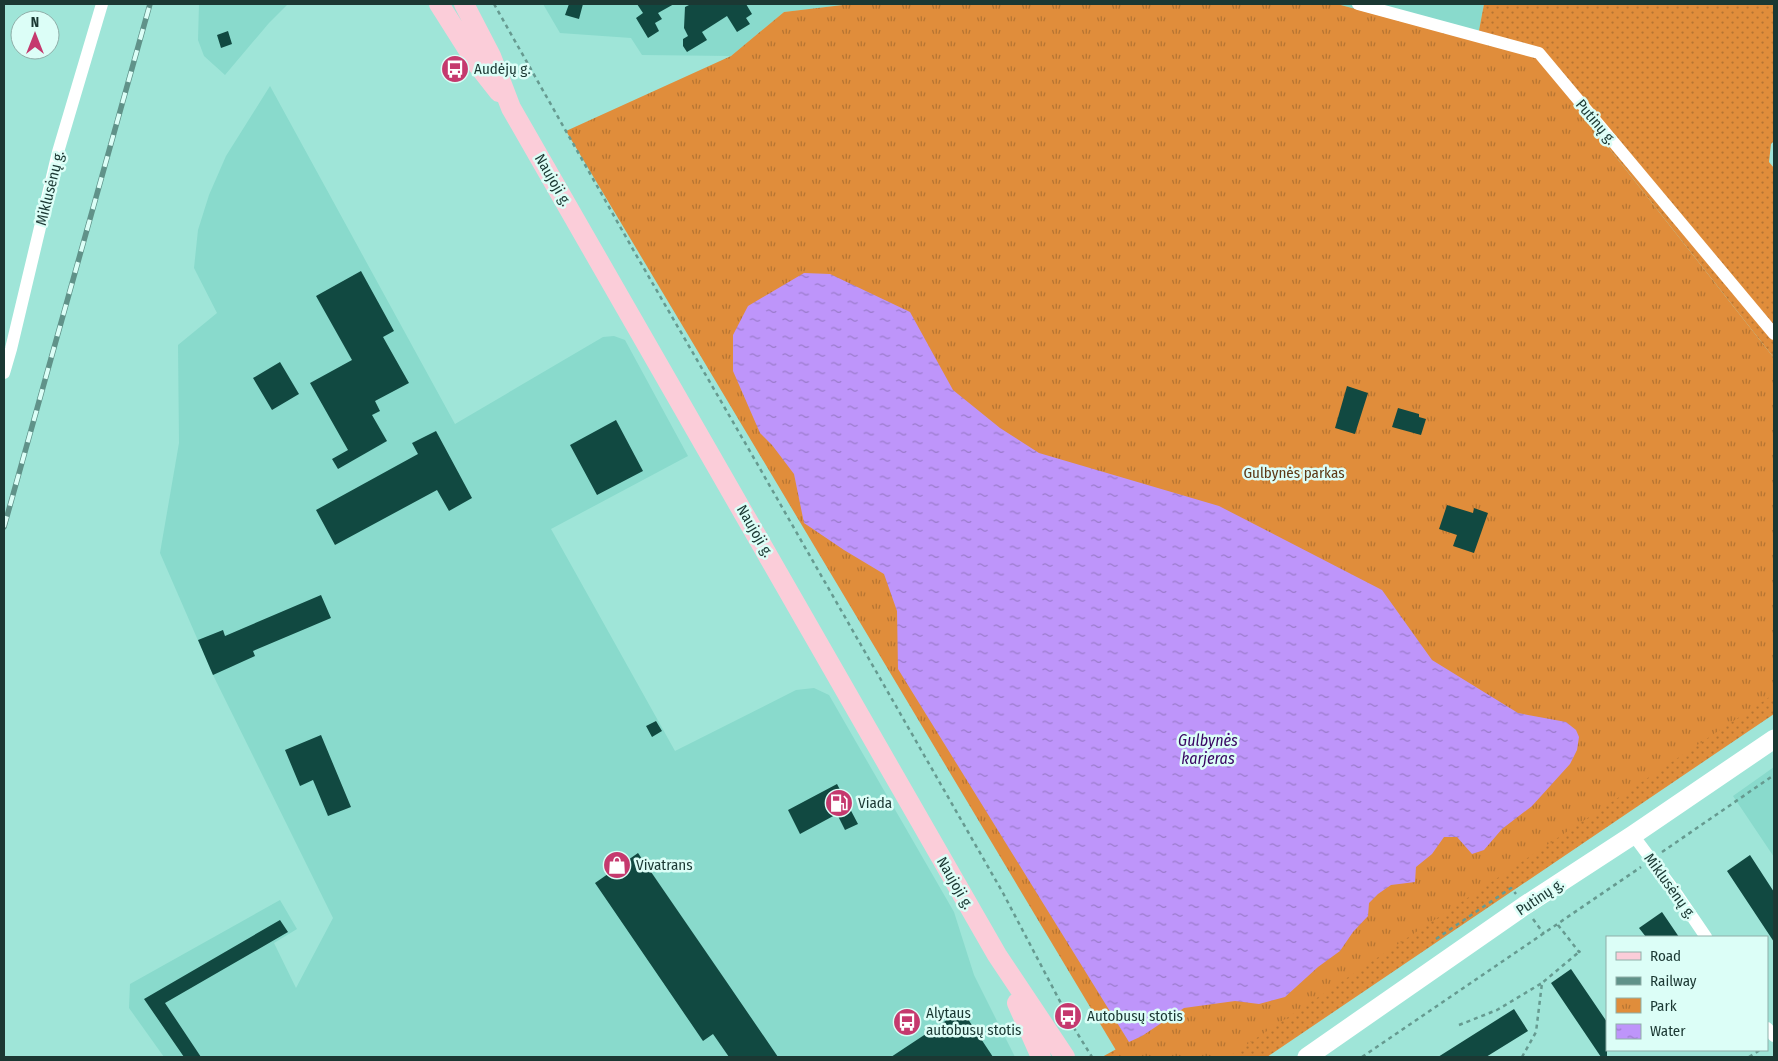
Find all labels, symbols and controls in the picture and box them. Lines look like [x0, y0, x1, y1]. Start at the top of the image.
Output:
north arrow [10, 10, 60, 60]
text: N [31, 14, 39, 31]
bus stop icon: Audėjų g. [440, 54, 470, 84]
place label: Audėjų g. [474, 60, 531, 78]
street label: Putinų g. [1572, 96, 1620, 148]
street label: Miklusėnų g. [32, 149, 68, 227]
street label: Naujoji g. [531, 151, 575, 209]
park label: Gulbynės parkas [1243, 464, 1345, 482]
street label: Naujoji g. [733, 502, 777, 560]
water label: Gulbynės karjeras [1178, 731, 1238, 768]
fuel station icon: Viada [824, 788, 854, 818]
place label: Viada [858, 794, 892, 812]
shop icon: Vivatrans [602, 850, 632, 880]
street label: Miklusėnų g. [1640, 850, 1700, 922]
street label: Naujoji g. [933, 854, 977, 912]
place label: Vivatrans [636, 856, 693, 874]
street label: Putinų g. [1513, 875, 1567, 919]
legend [1606, 936, 1768, 1051]
text: Road [1650, 947, 1681, 965]
text: Railway [1650, 972, 1697, 990]
text: Park [1650, 997, 1677, 1015]
bus stop icon: Autobusų stotis [1053, 1001, 1083, 1031]
place label: Alytaus autobusų stotis [926, 1004, 1021, 1039]
bus stop icon: Alytaus autobusų stotis [892, 1007, 922, 1037]
place label: Autobusų stotis [1087, 1007, 1183, 1025]
text: Water [1650, 1022, 1686, 1040]

